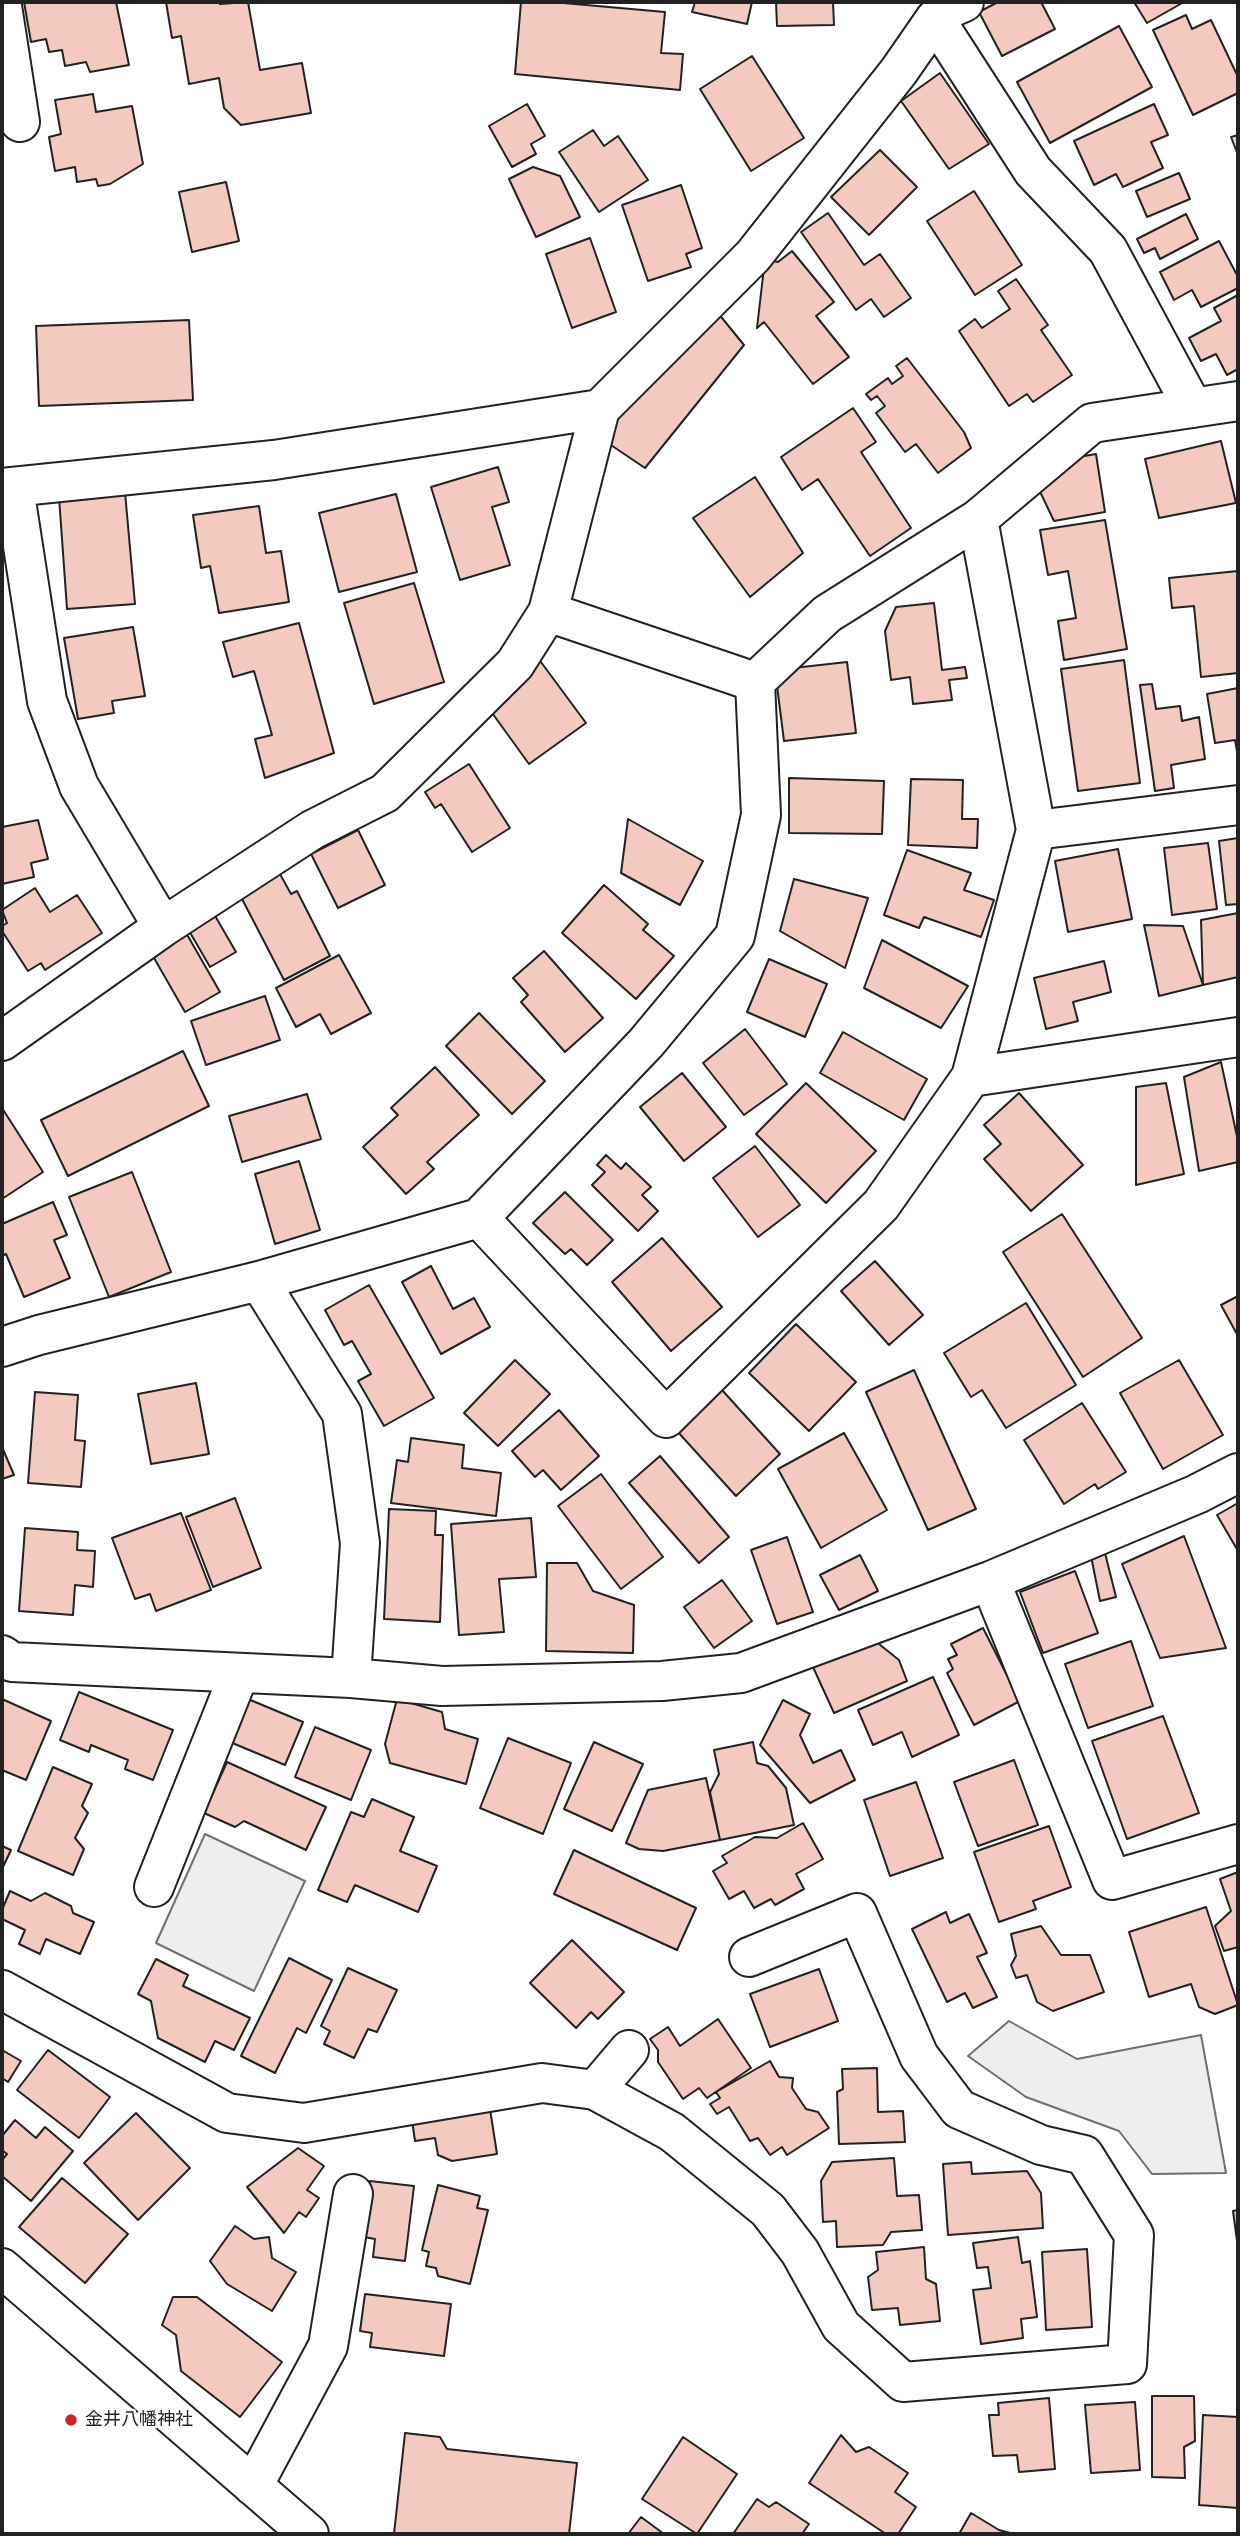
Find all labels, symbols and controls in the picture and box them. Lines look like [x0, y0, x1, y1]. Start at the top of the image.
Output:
place label: 金井八幡神社 [85, 2409, 193, 2431]
marker: 金井八幡神社 [63, 2412, 79, 2428]

